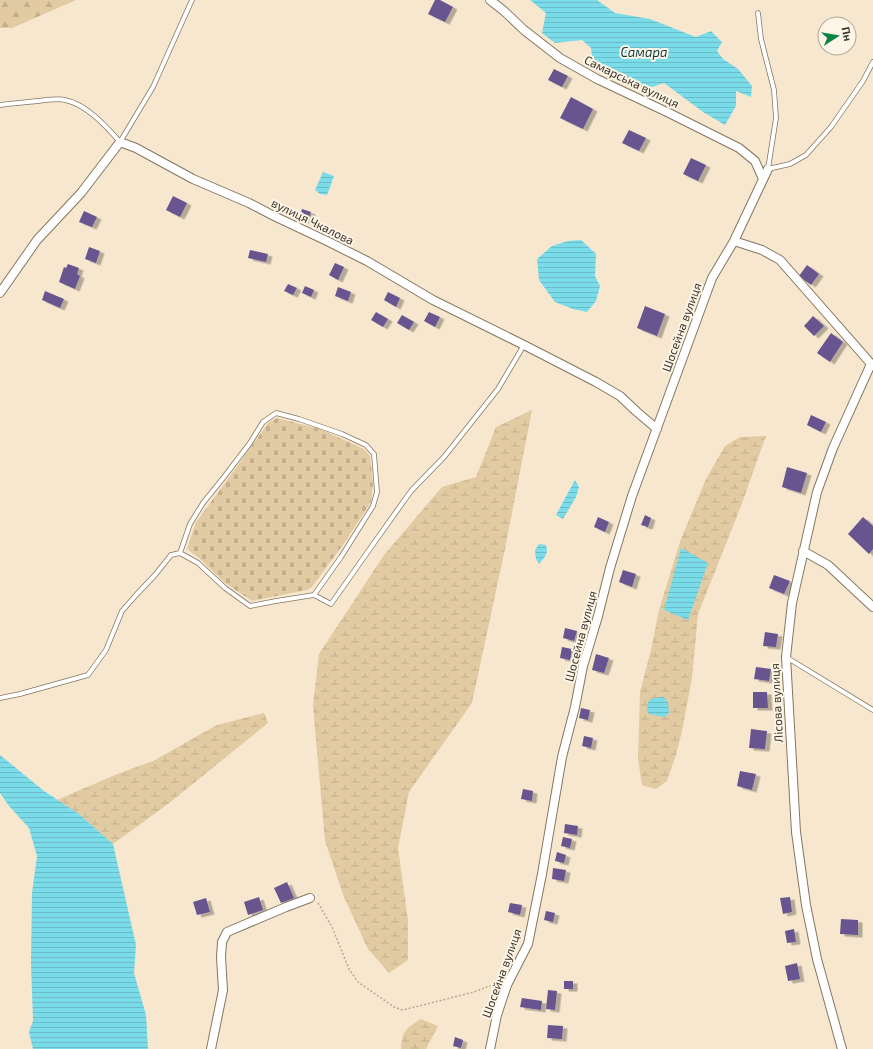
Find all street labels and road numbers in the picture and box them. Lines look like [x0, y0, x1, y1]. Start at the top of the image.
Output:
street label: Самарська вулиця [582, 52, 682, 111]
street label: вулиця Чкалова [269, 195, 357, 248]
street label: Шосейна вулиця [658, 281, 705, 374]
street label: Шосейна вулиця [561, 589, 600, 683]
street label: Лісова вулиця [767, 663, 786, 743]
street label: Шосейна вулиця [478, 927, 525, 1020]

